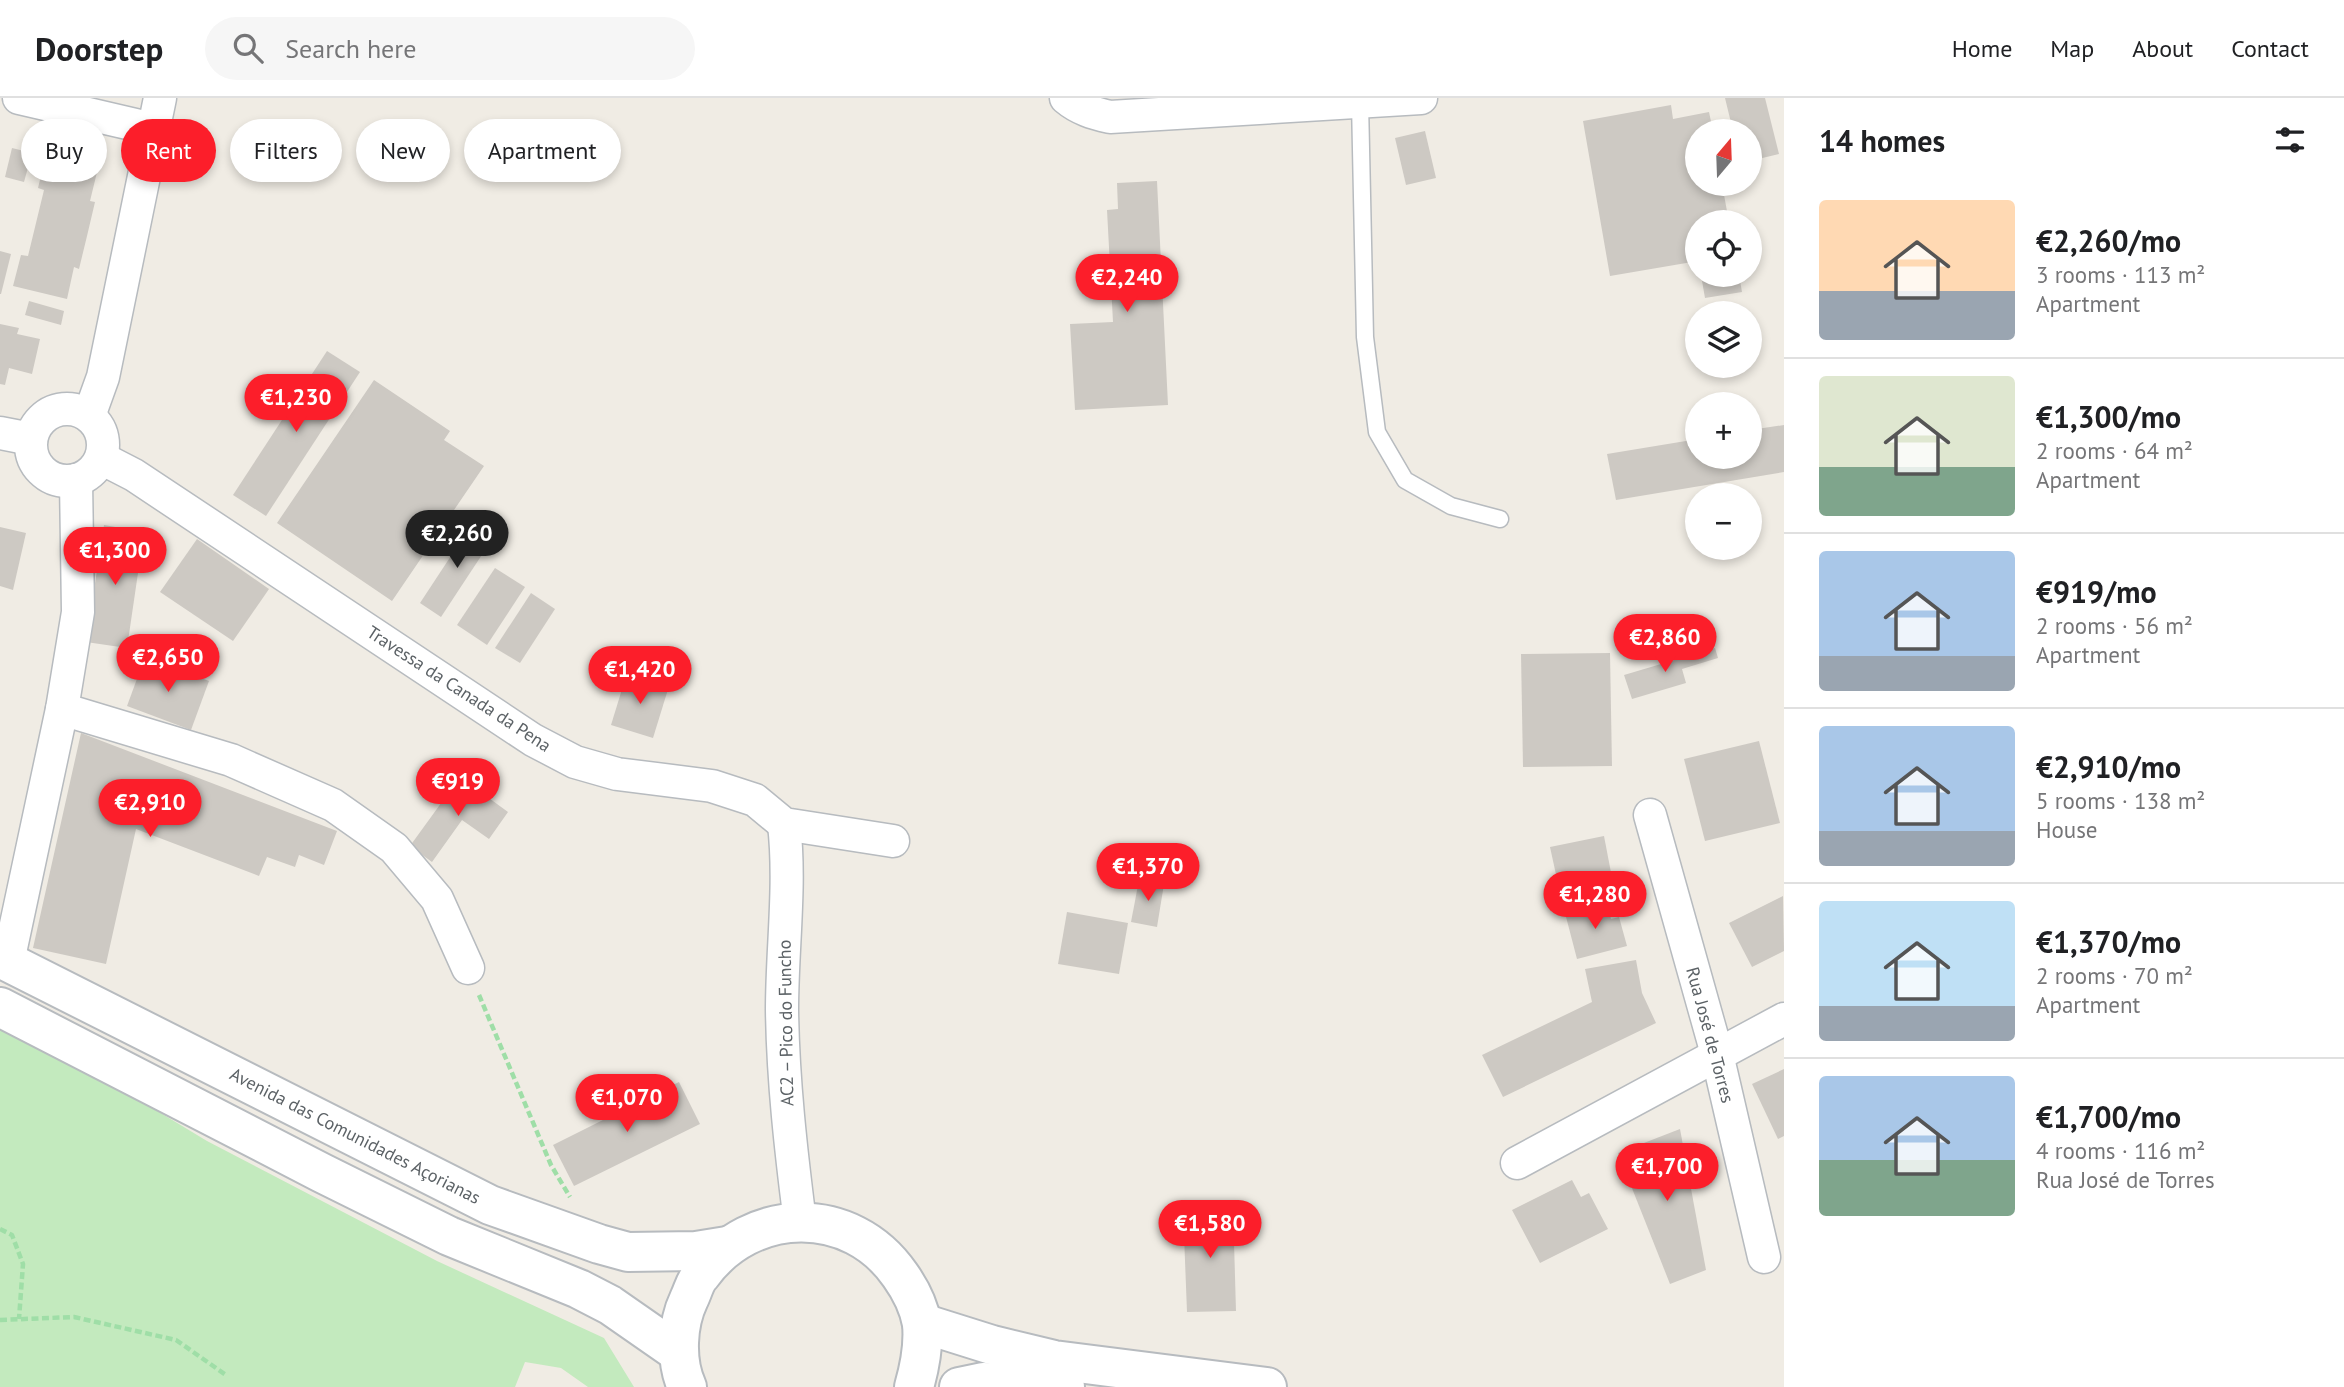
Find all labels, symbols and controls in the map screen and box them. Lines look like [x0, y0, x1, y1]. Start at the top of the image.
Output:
search box [205, 17, 695, 80]
text: Doorstep [35, 27, 163, 70]
icon: search [229, 29, 267, 67]
text: Search here [285, 32, 416, 65]
text: Home [1952, 33, 2012, 64]
text: Map [2050, 33, 2094, 64]
text: About [2132, 33, 2193, 64]
text: Contact [2231, 33, 2309, 64]
chip: Buy [21, 119, 107, 182]
chip: Rent [121, 119, 216, 182]
chip: Filters [230, 119, 342, 182]
chip: New [356, 119, 450, 182]
chip: Apartment [464, 119, 621, 182]
north arrow [1685, 119, 1762, 196]
map controls [1685, 119, 1762, 560]
text: 14 homes [1819, 121, 1945, 160]
icon: filters [2271, 121, 2309, 159]
button: locate [1685, 210, 1762, 287]
text: €2,260/mo [2036, 221, 2181, 260]
icon: home [1875, 228, 1959, 312]
pin: €2,240 [1070, 254, 1184, 314]
text: 3 rooms · 113 m² [2036, 260, 2205, 289]
text: €2,240 [1091, 262, 1163, 291]
text: Apartment [2036, 289, 2140, 318]
button: layers [1685, 301, 1762, 378]
pin: €1,230 [239, 374, 353, 434]
text: €1,230 [260, 382, 332, 411]
button: + [1685, 392, 1762, 469]
text: €1,300/mo [2036, 397, 2181, 436]
icon: home [1875, 404, 1959, 488]
text: 2 rooms · 64 m² [2036, 436, 2193, 465]
text: Apartment [2036, 465, 2140, 494]
button: − [1685, 483, 1762, 560]
pin: €2,260 [400, 510, 514, 570]
text: €2,260 [421, 518, 493, 547]
pin: €1,300 [58, 528, 172, 587]
text: €1,300 [79, 535, 151, 564]
text: €919/mo [2036, 572, 2157, 611]
icon: home [1875, 579, 1959, 663]
text: 2 rooms · 56 m² [2036, 611, 2193, 640]
pin: €2,860 [1608, 614, 1722, 674]
street label: Travessa da Canada da Pena [363, 620, 556, 757]
text: €2,860 [1629, 622, 1701, 651]
pin: €2,650 [111, 634, 225, 694]
text: Apartment [2036, 640, 2140, 669]
text: €2,650 [132, 642, 204, 671]
pin: €1,420 [583, 646, 697, 706]
text: €1,420 [604, 654, 676, 683]
text: €2,910/mo [2036, 747, 2181, 786]
icon: home [1875, 754, 1959, 838]
pin: €919 [417, 758, 499, 818]
text: €919 [432, 766, 484, 795]
pin: €2,910 [93, 780, 207, 839]
text: 5 rooms · 138 m² [2036, 786, 2205, 815]
text: €2,910 [114, 787, 186, 816]
text: House [2036, 815, 2098, 844]
pin: €1,370 [1091, 844, 1205, 903]
text: €1,370 [1112, 851, 1184, 880]
pin: €1,280 [1538, 872, 1652, 931]
text: €1,280 [1559, 879, 1631, 908]
text: €1,370/mo [2036, 922, 2181, 961]
icon: home [1875, 929, 1959, 1013]
street label: AC2 – Pico do Funcho [773, 940, 798, 1106]
text: 2 rooms · 70 m² [2036, 961, 2193, 990]
street label: Rua José de Torres [1681, 964, 1740, 1105]
text: Apartment [2036, 990, 2140, 1019]
street label: Avenida das Comunidades Açorianas [226, 1062, 484, 1209]
pin: €1,070 [570, 1074, 684, 1134]
text: €1,070 [591, 1082, 663, 1111]
text: €1,700/mo [2036, 1097, 2181, 1136]
icon: home [1875, 1104, 1959, 1188]
text: 4 rooms · 116 m² [2036, 1136, 2205, 1165]
pin: €1,700 [1610, 1144, 1724, 1203]
text: €1,700 [1631, 1151, 1703, 1180]
text: Rua José de Torres [2036, 1165, 2215, 1194]
pin: €1,580 [1153, 1200, 1267, 1260]
text: €1,580 [1174, 1208, 1246, 1237]

